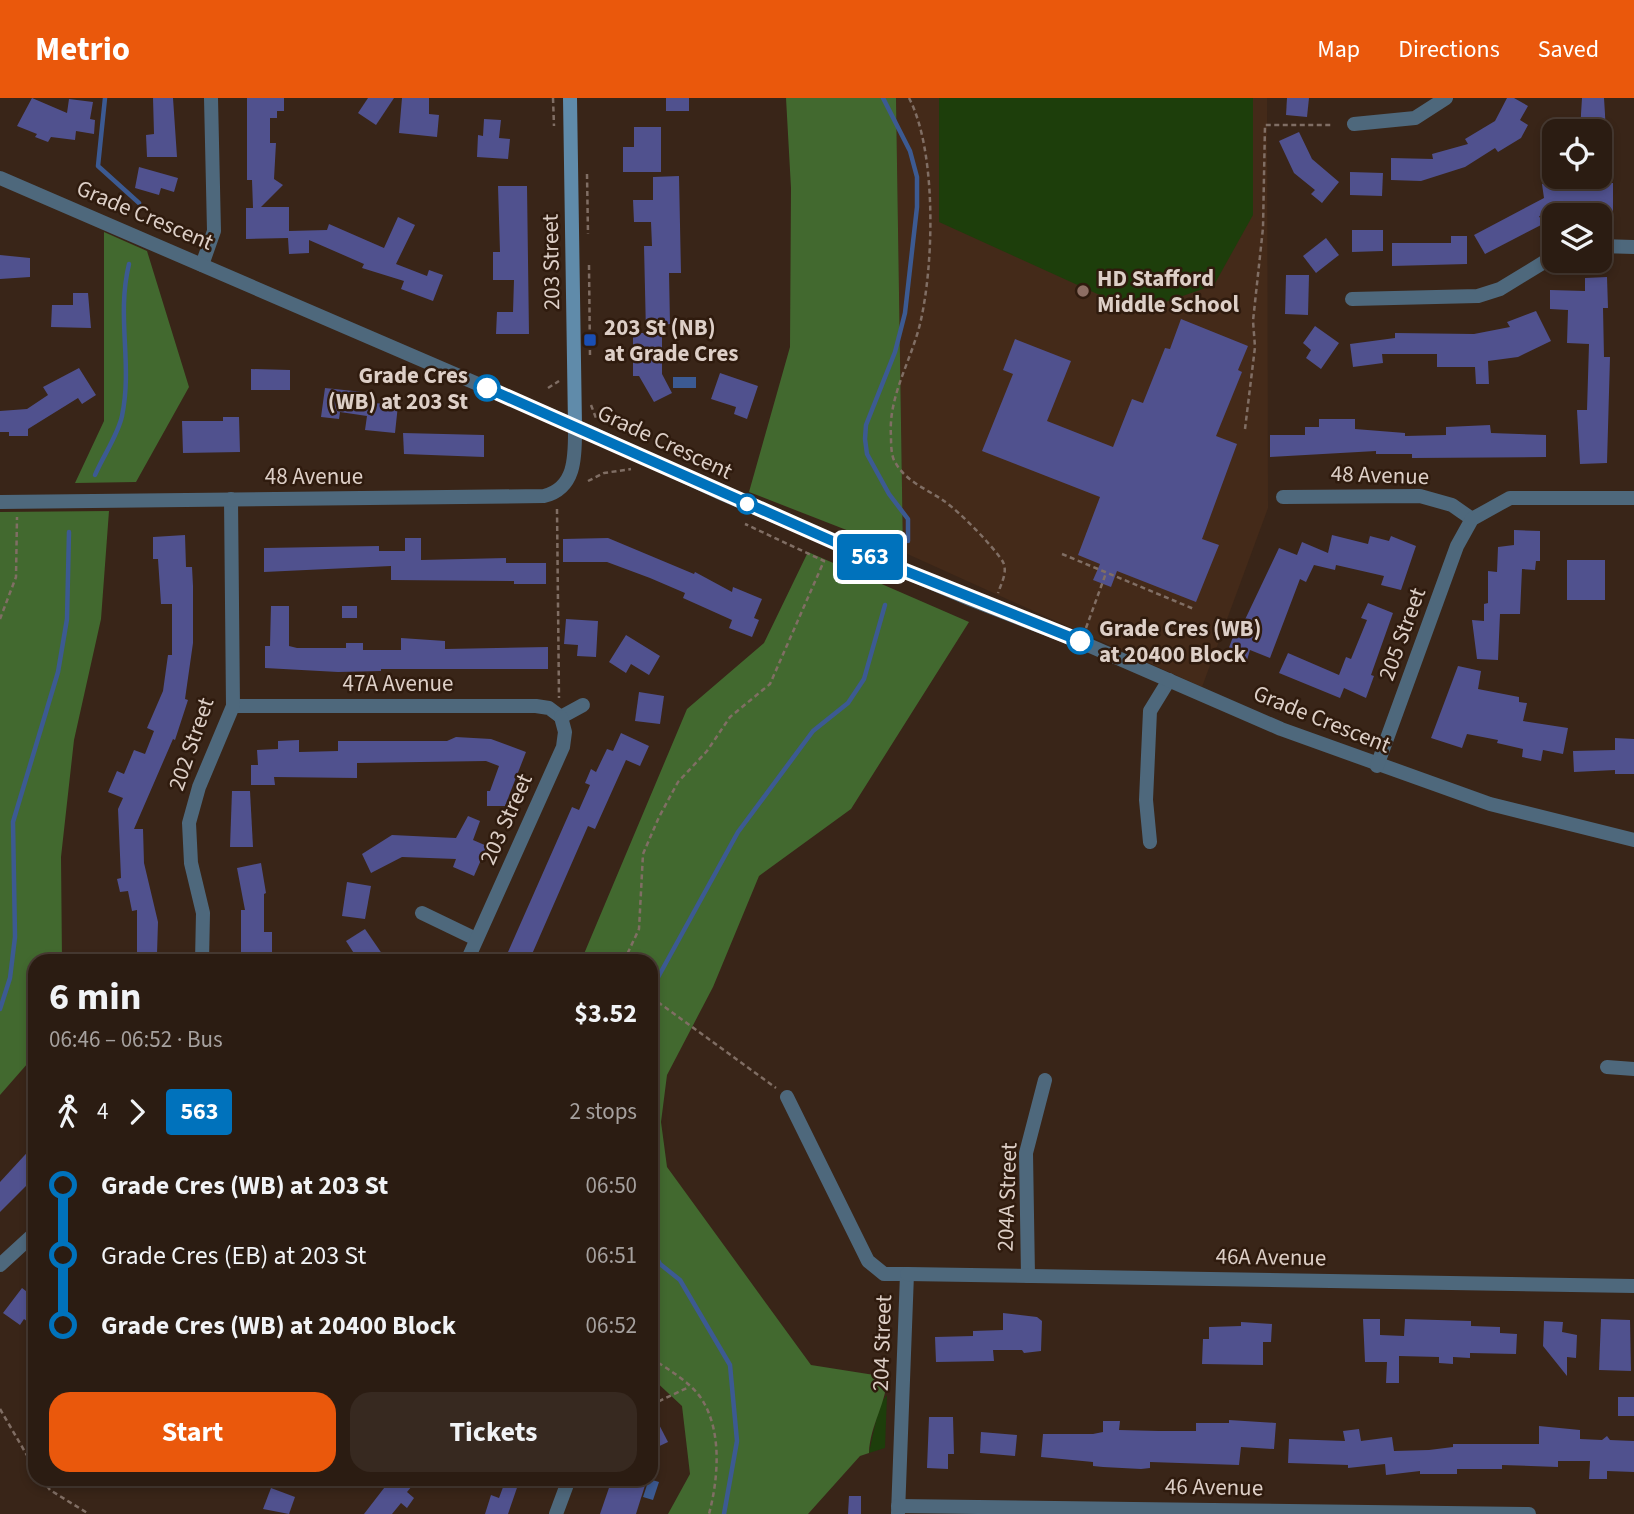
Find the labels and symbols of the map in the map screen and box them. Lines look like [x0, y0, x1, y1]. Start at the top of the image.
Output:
street label: Grade Crescent [71, 171, 219, 259]
street label: 203 Street [534, 213, 568, 311]
place label: HD Stafford Middle School [1097, 262, 1240, 321]
marker: HD Stafford Middle School [1075, 283, 1091, 299]
place label: 203 St (NB) at Grade Cres [604, 311, 739, 370]
marker: 203 St (NB) at Grade Cres [582, 332, 598, 348]
place label: Grade Cres (WB) at 203 St [328, 359, 468, 418]
marker: Grade Cres (WB) at 203 St [474, 375, 500, 401]
street label: Grade Crescent [592, 396, 738, 488]
street label: 48 Avenue [1330, 457, 1430, 493]
street label: 48 Avenue [265, 460, 363, 493]
unlabelled marker [737, 494, 757, 514]
line badge: 563 [830, 534, 910, 580]
street label: 205 Street [1370, 583, 1434, 685]
place label: Grade Cres (WB) at 20400 Block [1099, 612, 1261, 671]
marker: Grade Cres (WB) at 20400 Block [1067, 628, 1093, 654]
street label: 47A Avenue [343, 667, 453, 700]
street label: Grade Crescent [1248, 676, 1396, 762]
street label: 202 Street [160, 693, 222, 795]
street label: 203 Street [471, 768, 541, 870]
street label: 204A Street [989, 1142, 1025, 1252]
street label: 46A Avenue [1215, 1240, 1327, 1274]
street label: 204 Street [864, 1294, 900, 1392]
street label: 46 Avenue [1165, 1470, 1263, 1504]

